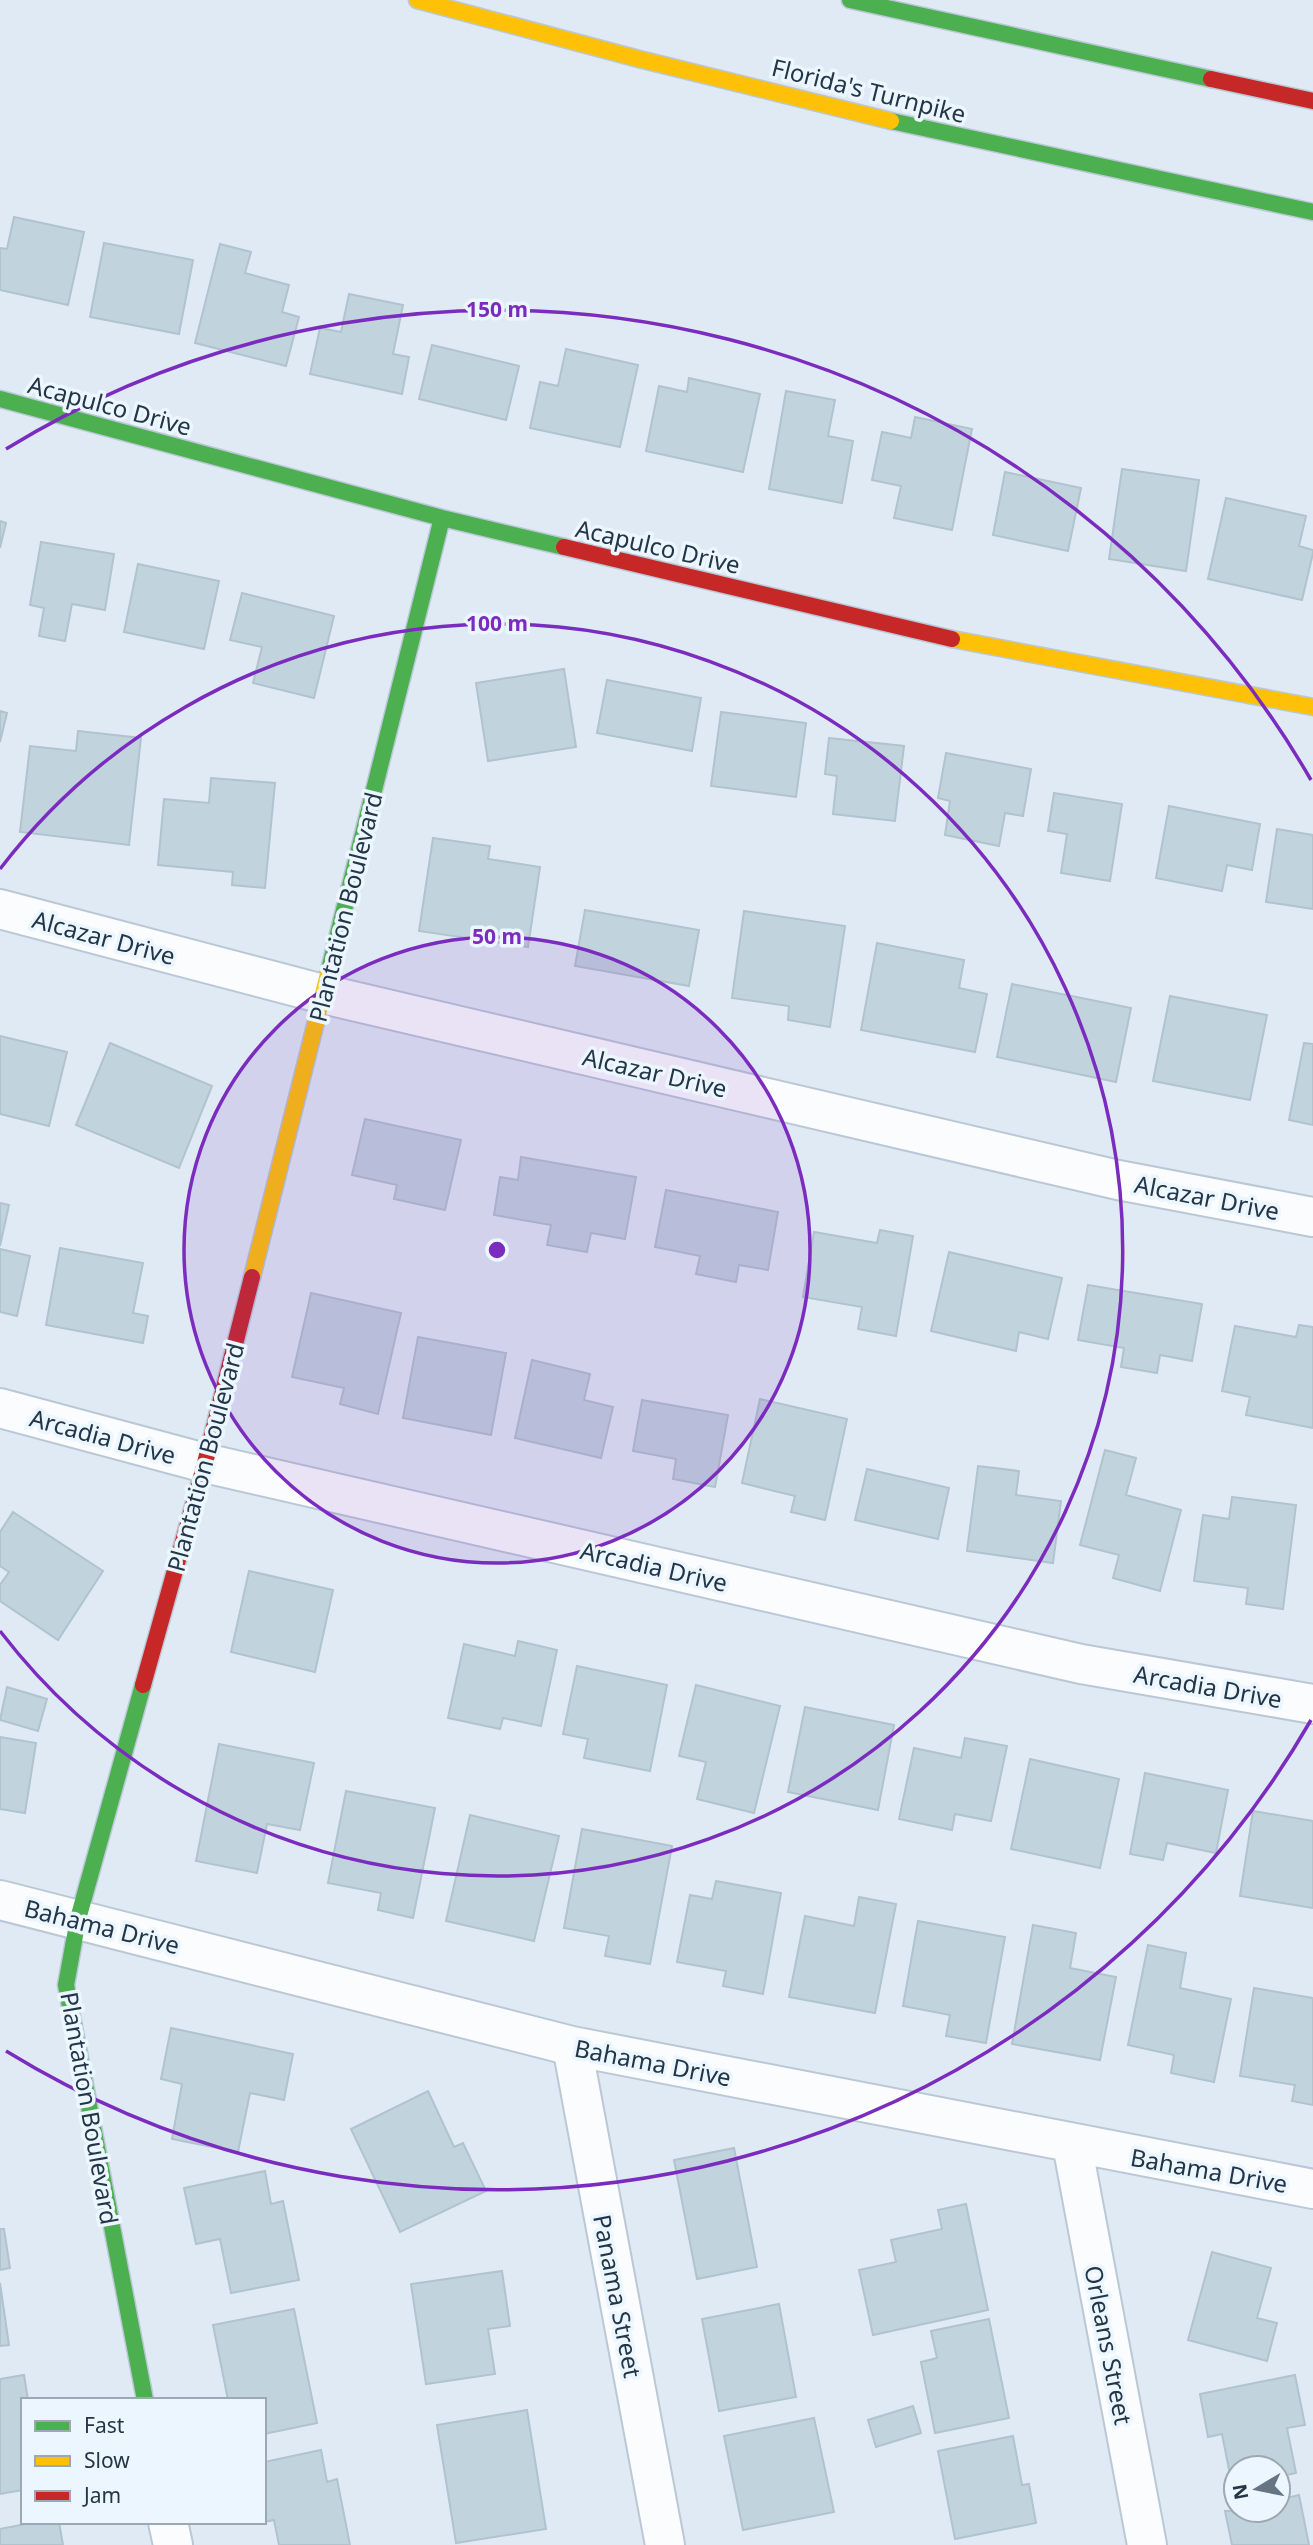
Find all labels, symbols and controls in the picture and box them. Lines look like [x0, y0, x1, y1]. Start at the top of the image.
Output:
street label: Florida's Turnpike [769, 50, 969, 130]
text: 150 m [466, 295, 528, 323]
street label: Acapulco Drive [25, 367, 195, 443]
street label: Acapulco Drive [573, 511, 743, 581]
text: 100 m [466, 609, 528, 637]
street label: Plantation Boulevard [300, 789, 390, 1025]
street label: Alcazar Drive [29, 902, 179, 972]
text: 50 m [472, 922, 522, 950]
street label: Alcazar Drive [580, 1039, 730, 1105]
street label: Alcazar Drive [1132, 1167, 1282, 1227]
centre of rings [485, 1238, 509, 1262]
street label: Plantation Boulevard [159, 1339, 251, 1575]
street label: Arcadia Drive [26, 1401, 180, 1471]
street label: Arcadia Drive [577, 1533, 731, 1599]
street label: Arcadia Drive [1131, 1657, 1285, 1715]
street label: Bahama Drive [21, 1891, 183, 1961]
street label: Plantation Boulevard [53, 1989, 127, 2227]
street label: Bahama Drive [572, 2031, 734, 2093]
street label: Bahama Drive [1128, 2140, 1290, 2200]
street label: Panama Street [586, 2212, 650, 2381]
street label: Orleans Street [1077, 2263, 1141, 2428]
legend [21, 2398, 266, 2524]
text: Fast [84, 2411, 125, 2439]
text: Slow [84, 2446, 130, 2474]
north arrow [1222, 2454, 1292, 2524]
text: Jam [82, 2481, 121, 2509]
text: N [1226, 2482, 1254, 2502]

